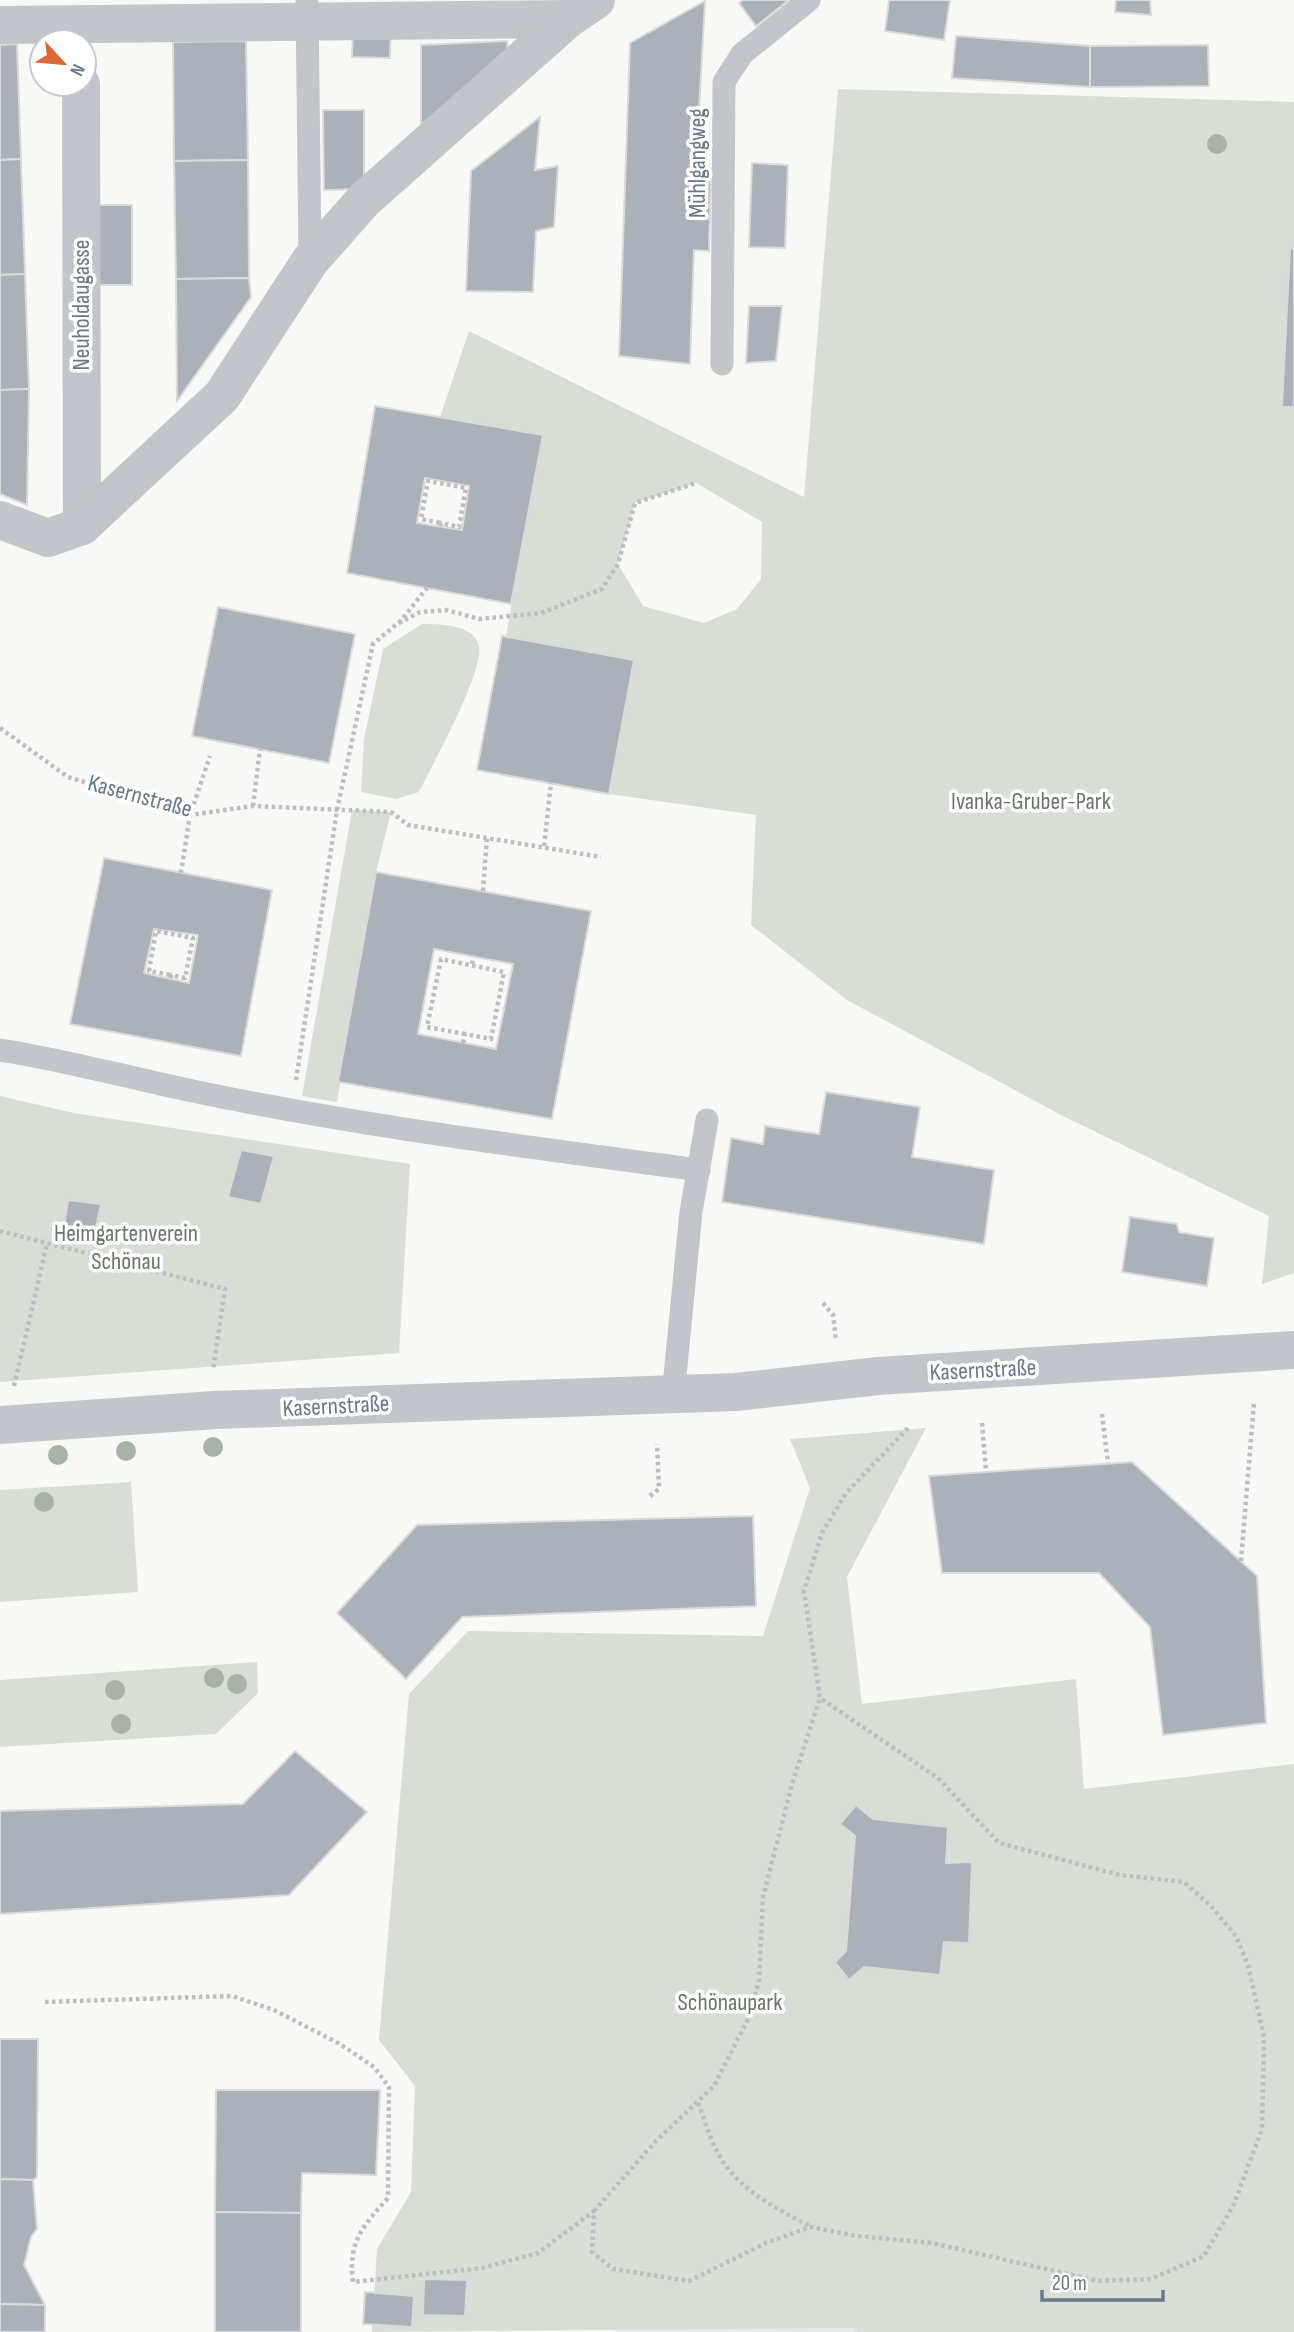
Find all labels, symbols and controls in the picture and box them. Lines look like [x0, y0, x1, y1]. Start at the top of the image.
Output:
north arrow [28, 28, 98, 98]
text: N [64, 60, 89, 79]
street label: Mühlgangweg [683, 108, 712, 218]
street label: Neuholdaugasse [67, 239, 96, 371]
street label: Kasernstraße [85, 768, 195, 824]
park label: Ivanka-Gruber-Park [951, 787, 1111, 816]
park label: Heimgartenverein Schönau [54, 1219, 198, 1276]
street label: Kasernstraße [929, 1353, 1037, 1387]
street label: Kasernstraße [282, 1389, 390, 1423]
park label: Schönaupark [678, 1988, 782, 2017]
scale bar [1042, 2258, 1163, 2302]
text: 20 m [1052, 2271, 1087, 2296]

